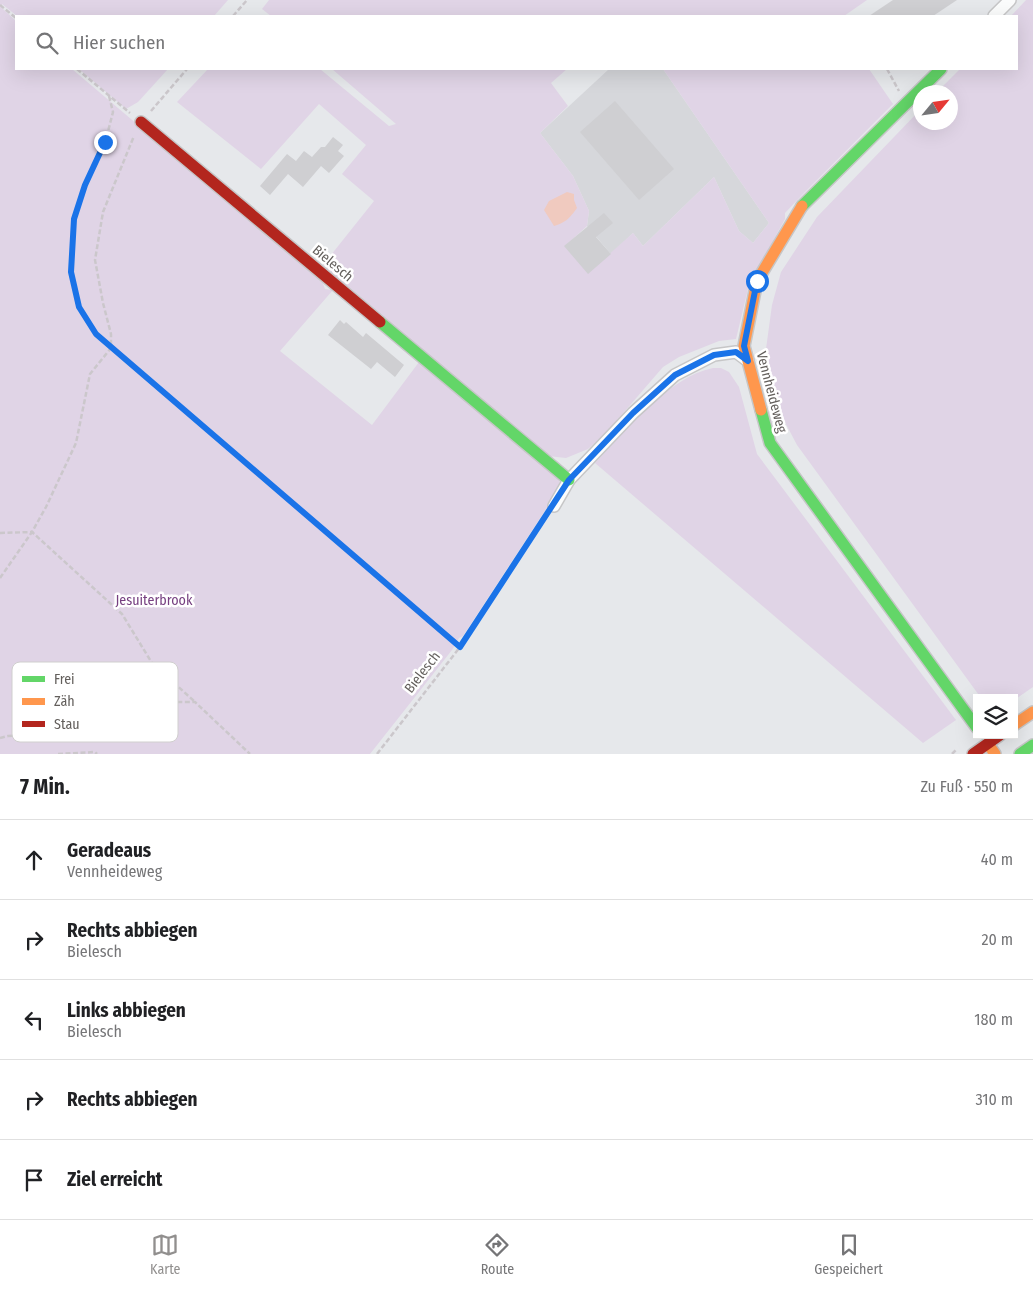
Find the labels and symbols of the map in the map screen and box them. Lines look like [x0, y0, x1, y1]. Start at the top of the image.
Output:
north arrow [913, 85, 958, 130]
route end [94, 131, 117, 154]
street label: Bielesch [309, 241, 357, 285]
route start [746, 270, 769, 293]
street label: Vennheideweg [753, 350, 791, 435]
park label: Jesuiterbrook [116, 592, 193, 609]
street label: Bielesch [401, 648, 444, 696]
legend [12, 662, 178, 742]
text: Frei [54, 671, 75, 688]
text: Zäh [54, 693, 75, 710]
text: Stau [54, 716, 80, 733]

